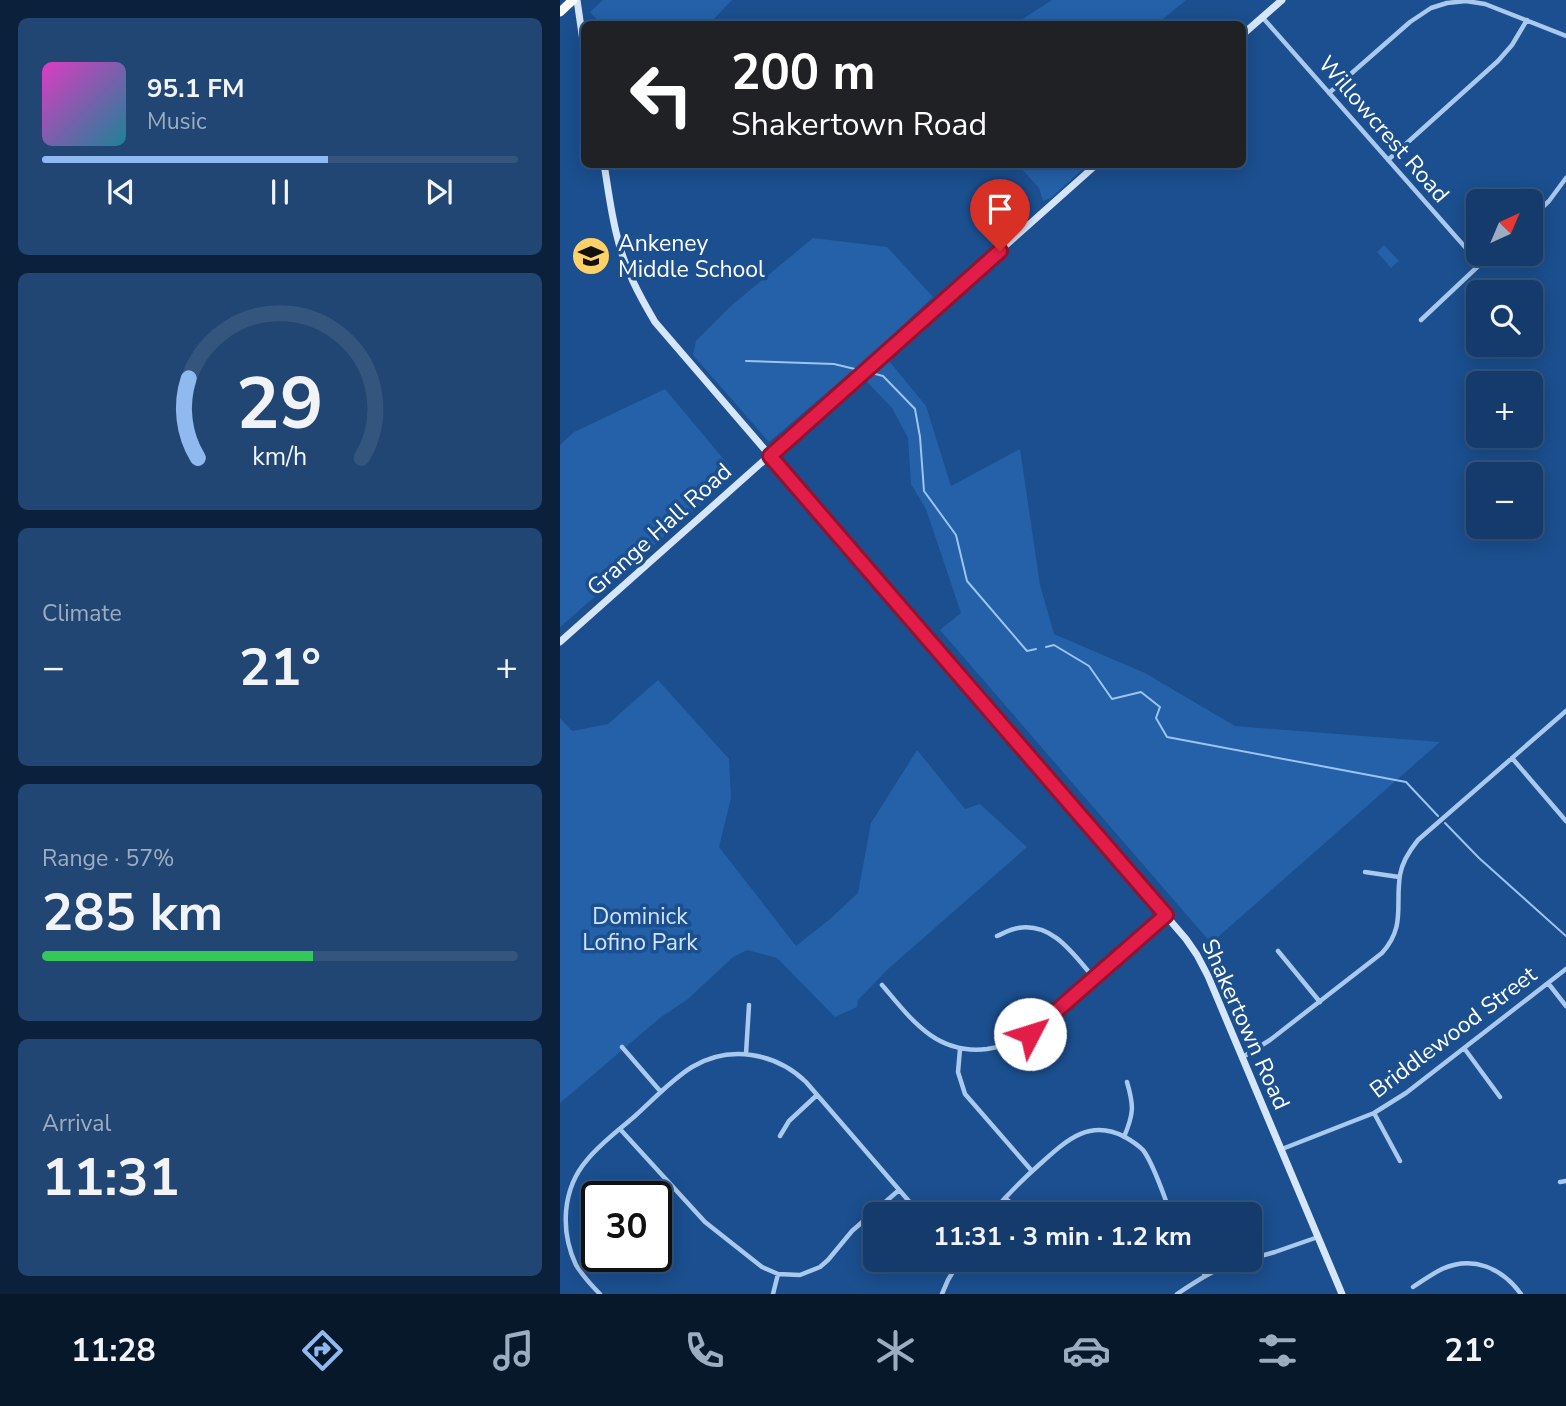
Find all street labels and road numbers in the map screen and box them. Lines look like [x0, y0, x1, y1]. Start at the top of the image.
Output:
street label: Willowcrest Road [1311, 49, 1456, 209]
street label: Grange Hall Road [580, 456, 738, 603]
street label: Shakertown Road [1194, 934, 1297, 1115]
street label: Briddlewood Street [1363, 959, 1544, 1105]

